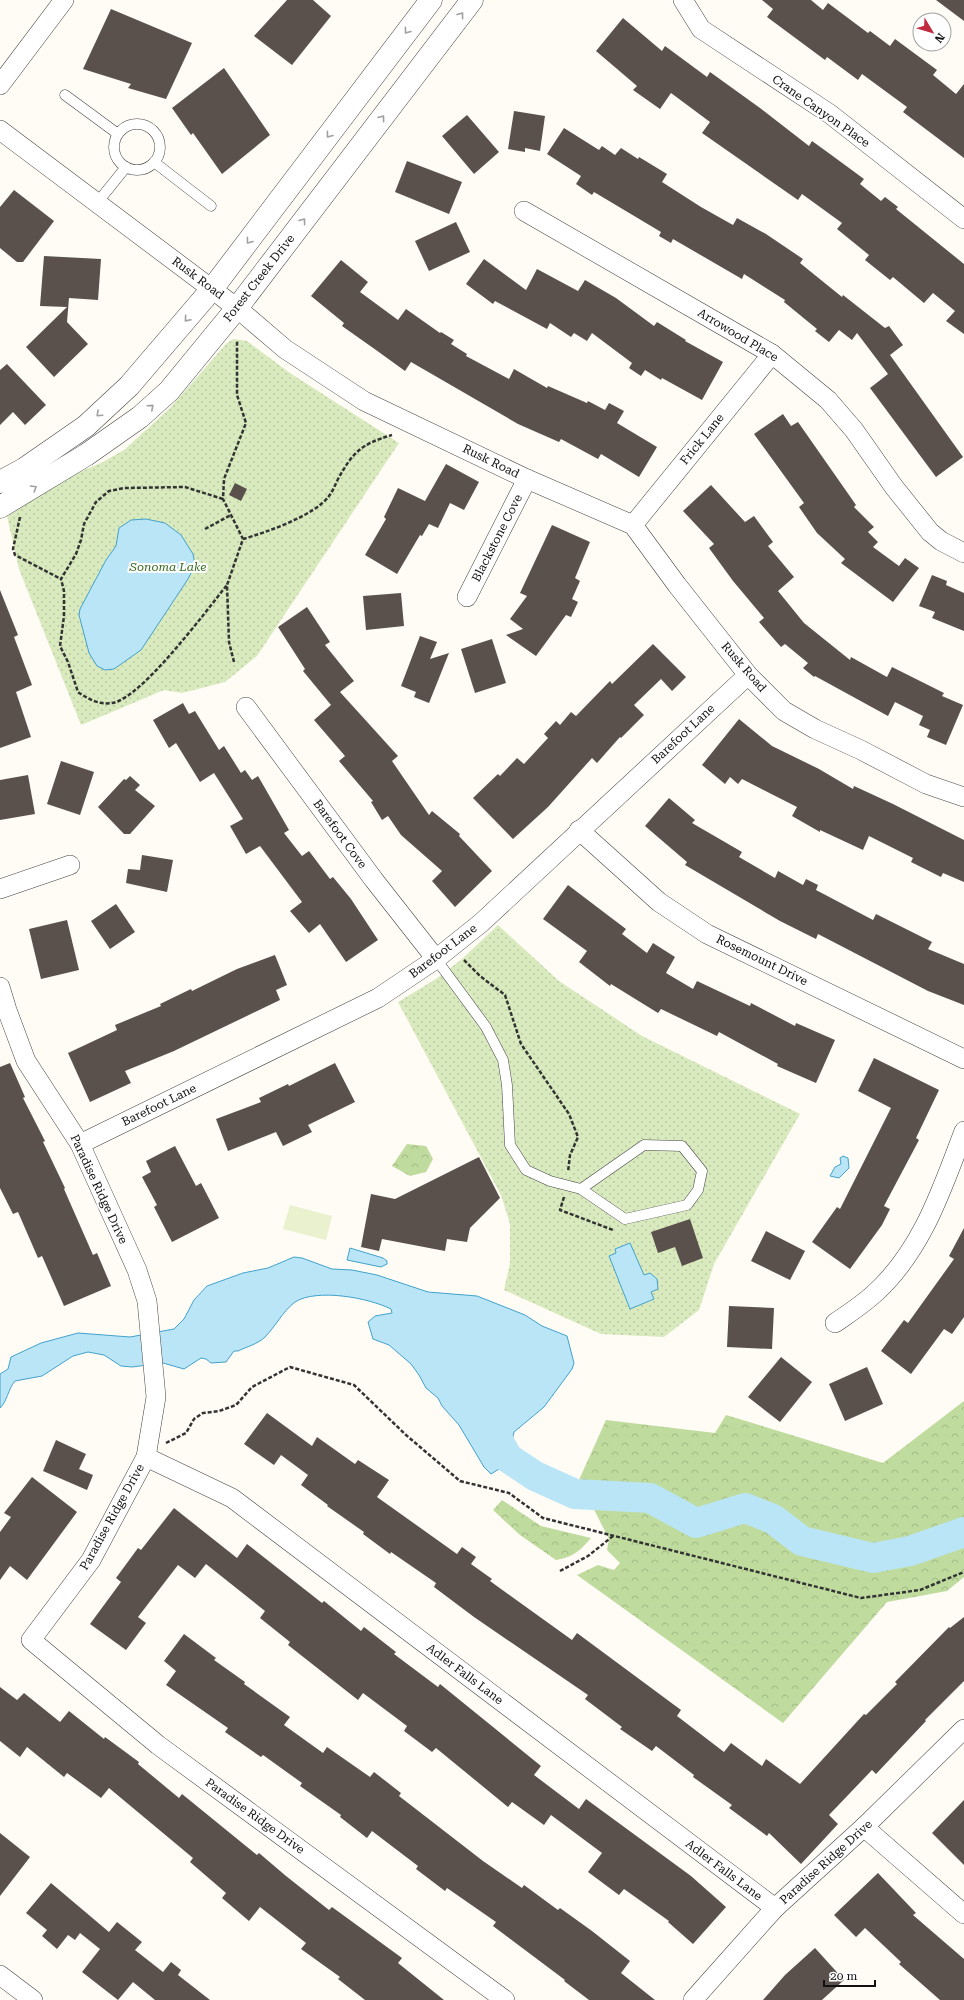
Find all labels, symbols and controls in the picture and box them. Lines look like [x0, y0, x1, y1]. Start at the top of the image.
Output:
one-way arrow [456, 12, 463, 19]
north arrow [912, 12, 952, 52]
one-way arrow [405, 27, 412, 34]
text: N [931, 31, 947, 46]
street label: Crane Canyon Place [769, 72, 873, 150]
one-way arrow [377, 116, 384, 123]
one-way arrow [327, 130, 334, 137]
one-way arrow [298, 219, 305, 226]
street label: Forest Creek Drive [220, 231, 298, 325]
one-way arrow [246, 237, 253, 244]
street label: Rusk Road [169, 254, 227, 302]
street label: Arrowood Place [695, 305, 781, 365]
one-way arrow [184, 314, 191, 322]
one-way arrow [147, 405, 154, 412]
one-way arrow [96, 410, 104, 417]
street label: Frick Lane [677, 410, 727, 467]
street label: Rusk Road [460, 441, 522, 481]
one-way arrow [30, 485, 37, 492]
street label: Blackstone Cove [469, 492, 525, 584]
park label: Sonoma Lake [129, 560, 206, 574]
street label: Rusk Road [719, 639, 770, 695]
street label: Barefoot Lane [649, 701, 718, 767]
street label: Barefoot Cove [310, 797, 370, 872]
street label: Barefoot Lane [406, 921, 480, 981]
street label: Rosemount Drive [714, 932, 810, 988]
street label: Barefoot Lane [119, 1081, 199, 1129]
street label: Paradise Ridge Drive [67, 1132, 131, 1246]
street label: Paradise Ridge Drive [77, 1461, 147, 1573]
street label: Adler Falls Lane [424, 1641, 506, 1708]
street label: Paradise Ridge Drive [203, 1775, 308, 1857]
street label: Paradise Ridge Drive [777, 1817, 875, 1907]
street label: Adler Falls Lane [683, 1837, 765, 1904]
scale bar [824, 1962, 875, 1988]
text: 20 m [830, 1969, 857, 1983]

